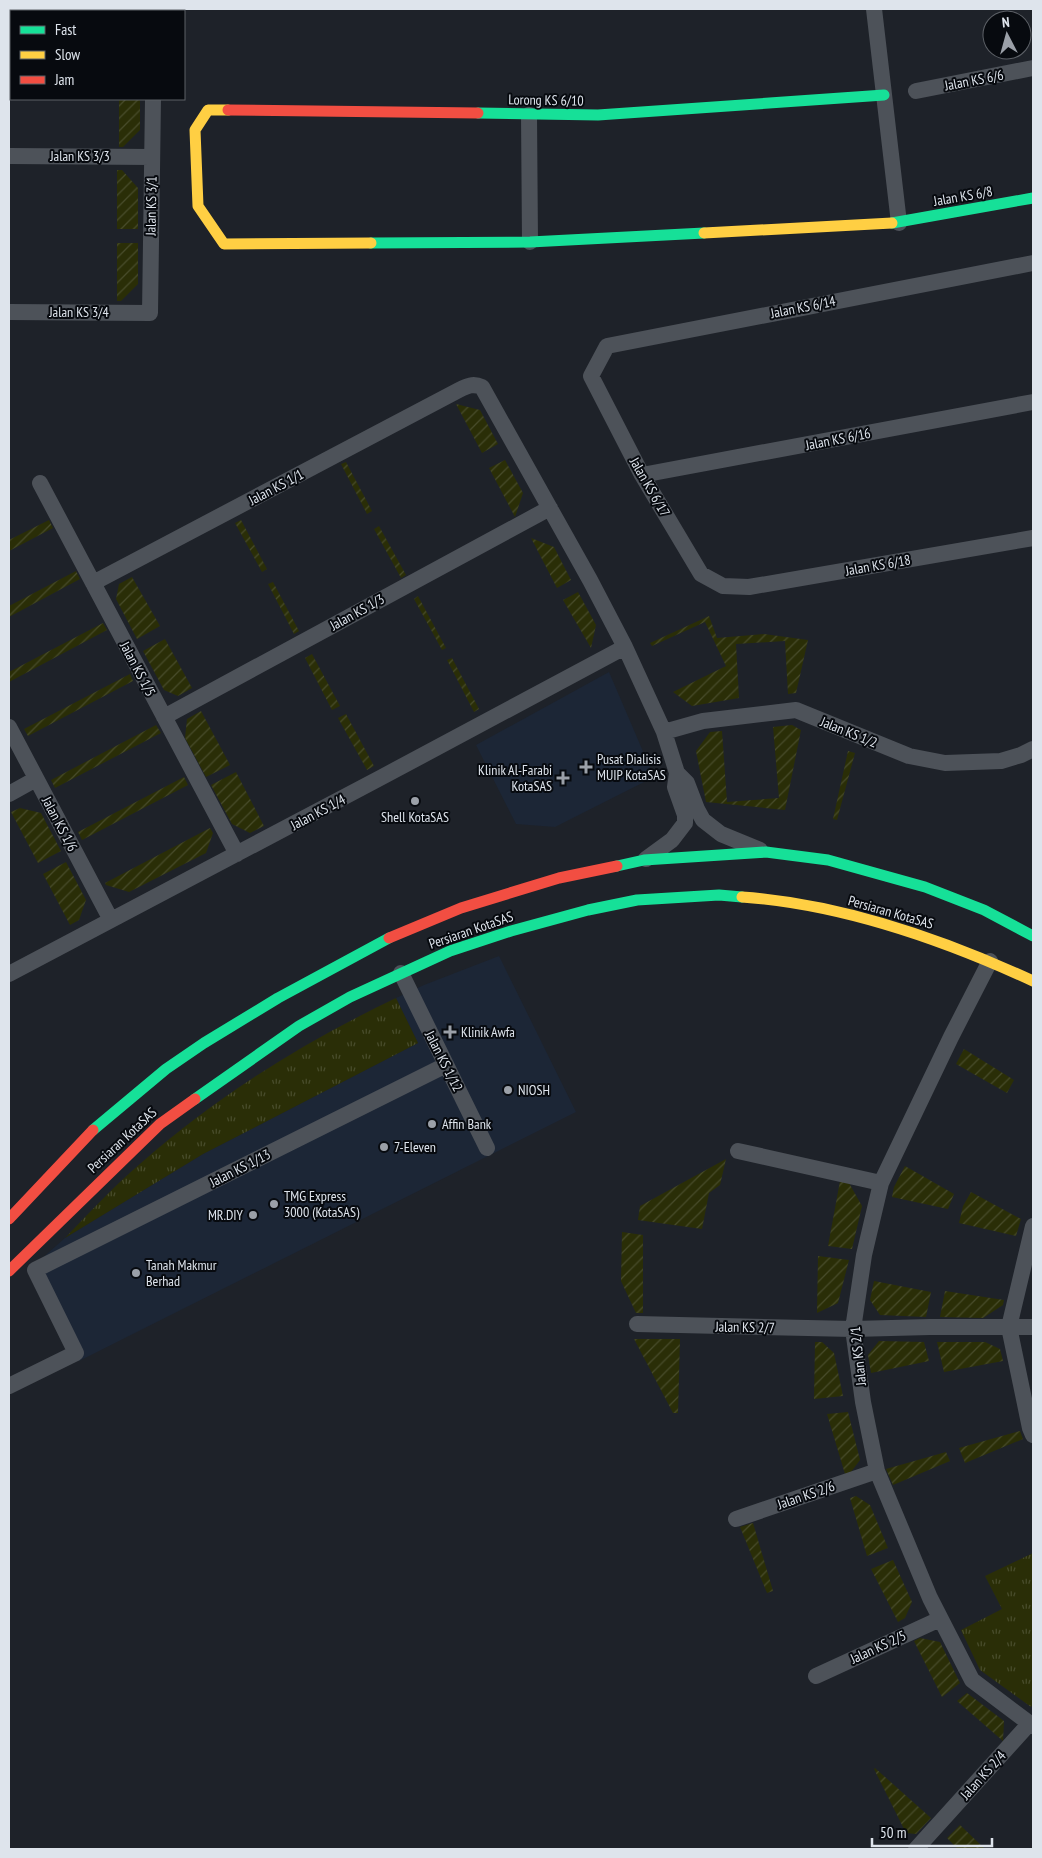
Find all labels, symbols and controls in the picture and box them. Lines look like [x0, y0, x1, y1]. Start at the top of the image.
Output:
legend [10, 10, 185, 100]
north arrow [982, 10, 1032, 60]
text: N [1001, 13, 1010, 31]
text: Fast [55, 20, 76, 39]
text: Slow [55, 45, 80, 64]
street label: Jalan KS 6/6 [942, 65, 1005, 95]
text: Jam [54, 70, 74, 89]
street label: Lorong KS 6/10 [508, 90, 584, 110]
street label: Jalan KS 3/3 [49, 147, 110, 165]
street label: Jalan KS 3/1 [141, 176, 161, 237]
street label: Jalan KS 6/8 [931, 182, 994, 210]
street label: Jalan KS 6/14 [768, 292, 838, 322]
street label: Jalan KS 3/4 [48, 303, 109, 321]
street label: Jalan KS 6/16 [803, 424, 872, 454]
street label: Jalan KS 6/17 [625, 453, 674, 520]
street label: Jalan KS 1/1 [245, 465, 307, 509]
street label: Jalan KS 6/18 [843, 550, 912, 580]
street label: Jalan KS 1/3 [326, 590, 387, 635]
street label: Jalan KS 1/5 [116, 638, 160, 700]
street label: Jalan KS 1/2 [817, 712, 880, 751]
place label: Pusat Dialisis MUIP KotaSAS [597, 750, 666, 784]
marker: Pusat Dialisis MUIP KotaSAS [579, 760, 593, 774]
place label: Klinik Al-Farabi KotaSAS [478, 761, 552, 795]
marker: Klinik Al-Farabi KotaSAS [556, 771, 570, 785]
street label: Jalan KS 1/4 [287, 790, 349, 834]
street label: Jalan KS 1/6 [38, 793, 82, 855]
marker: Shell KotaSAS [409, 795, 421, 807]
place label: Shell KotaSAS [381, 808, 449, 826]
street label: Persiaran KotaSAS [846, 891, 936, 933]
street label: Persiaran KotaSAS [427, 907, 515, 953]
place label: Klinik Awfa [461, 1023, 515, 1041]
marker: Klinik Awfa [443, 1025, 457, 1039]
street label: Jalan KS 1/12 [421, 1027, 467, 1094]
place label: NIOSH [518, 1081, 550, 1099]
marker: NIOSH [502, 1084, 514, 1096]
street label: Persiaran KotaSAS [84, 1103, 160, 1177]
place label: Affin Bank [442, 1115, 492, 1133]
marker: Affin Bank [426, 1118, 438, 1130]
place label: 7-Eleven [394, 1138, 436, 1156]
marker: 7-Eleven [378, 1141, 390, 1153]
street label: Jalan KS 1/13 [206, 1145, 273, 1191]
place label: TMG Express 3000 (KotaSAS) [284, 1187, 360, 1221]
marker: TMG Express 3000 (KotaSAS) [268, 1198, 280, 1210]
place label: MR.DIY [208, 1206, 244, 1224]
marker: MR.DIY [247, 1209, 259, 1221]
place label: Tanah Makmur Berhad [146, 1256, 217, 1290]
marker: Tanah Makmur Berhad [130, 1267, 142, 1279]
street label: Jalan KS 2/7 [714, 1317, 775, 1337]
street label: Jalan KS 2/1 [846, 1325, 870, 1388]
street label: Jalan KS 2/6 [774, 1477, 837, 1514]
street label: Jalan KS 2/5 [846, 1626, 909, 1668]
street label: Jalan KS 2/4 [956, 1746, 1010, 1804]
scale bar [872, 1816, 992, 1848]
text: 50 m [880, 1823, 906, 1842]

